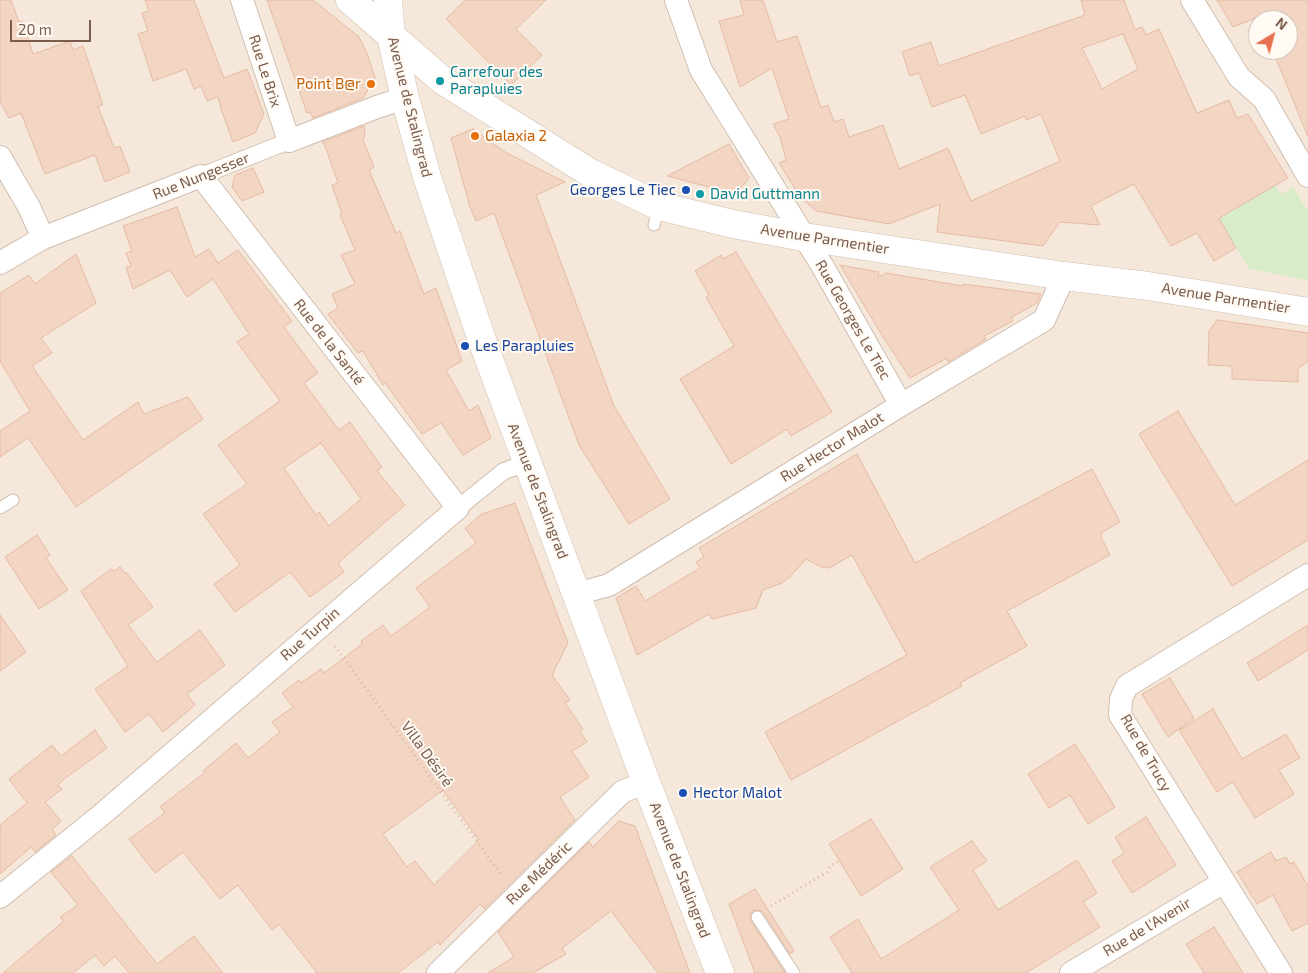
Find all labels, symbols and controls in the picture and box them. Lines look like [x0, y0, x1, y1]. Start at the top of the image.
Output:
scale bar [12, 10, 94, 42]
north arrow [1248, 10, 1298, 60]
text: N [1273, 14, 1291, 33]
text: 20 m [18, 20, 52, 38]
street label: Rue Le Brix [245, 32, 285, 110]
street label: Avenue de Stalingrad [384, 35, 436, 179]
place label: Carrefour des Parapluies [450, 63, 543, 98]
place label: Point B@r [296, 75, 361, 93]
marker: Carrefour des Parapluies [434, 75, 446, 87]
marker: Point B@r [365, 78, 377, 90]
place label: Galaxia 2 [485, 127, 547, 145]
marker: Galaxia 2 [469, 130, 481, 142]
street label: Rue Nungesser [150, 148, 252, 204]
place label: Georges Le Tiec [570, 181, 676, 199]
marker: Georges Le Tiec [680, 184, 692, 196]
place label: David Guttmann [710, 185, 820, 203]
marker: David Guttmann [694, 188, 706, 200]
street label: Avenue Parmentier [759, 220, 891, 258]
street label: Rue Georges Le Tiec [811, 257, 895, 383]
street label: Avenue Parmentier [1160, 279, 1292, 317]
street label: Rue de la Santé [290, 295, 368, 389]
place label: Les Parapluies [475, 337, 574, 355]
marker: Les Parapluies [459, 340, 471, 352]
street label: Rue Hector Malot [777, 408, 887, 486]
street label: Avenue de Stalingrad [504, 421, 572, 561]
street label: Rue Turpin [277, 603, 343, 665]
street label: Rue de Trucy [1117, 711, 1175, 795]
street label: Villa Désiré [397, 718, 457, 790]
place label: Hector Malot [693, 784, 782, 802]
marker: Hector Malot [677, 787, 689, 799]
street label: Avenue de Stalingrad [646, 800, 714, 940]
street label: Rue Médéric [502, 837, 576, 909]
street label: Rue de l'Avenir [1100, 894, 1194, 960]

